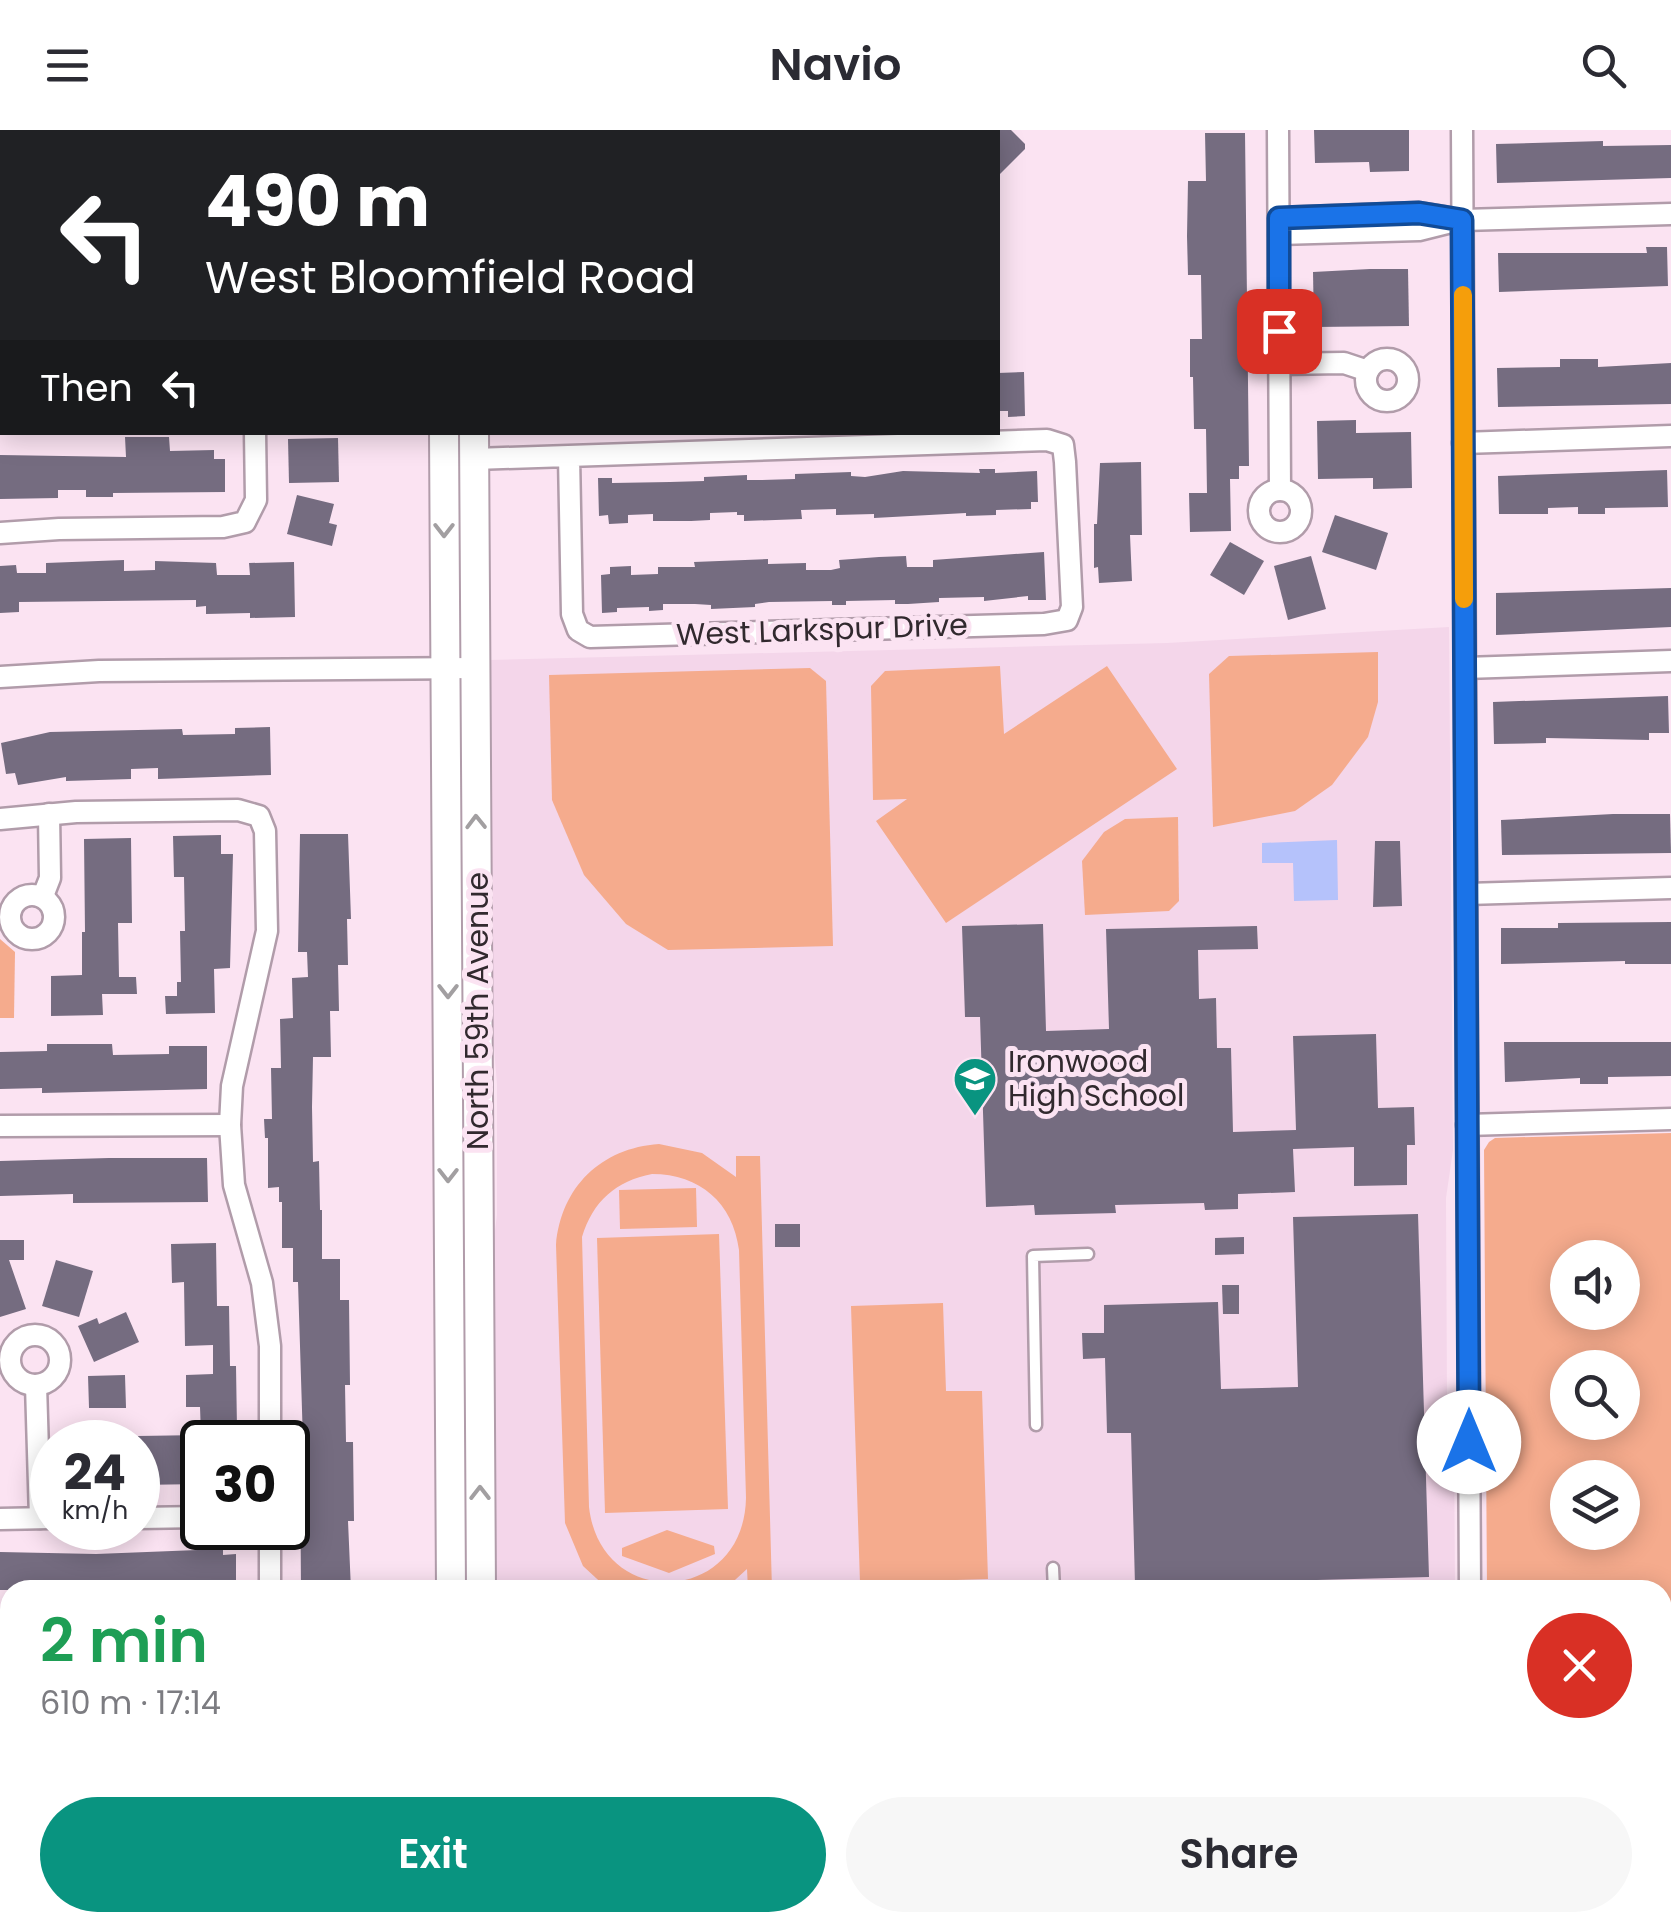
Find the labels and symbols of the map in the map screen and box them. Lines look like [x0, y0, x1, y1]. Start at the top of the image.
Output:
pin [1237, 289, 1322, 374]
one-way arrow [433, 522, 455, 538]
street label: West Larkspur Drive [675, 603, 969, 656]
one-way arrow [465, 813, 487, 828]
street label: North 59th Avenue [456, 872, 499, 1150]
one-way arrow [437, 984, 459, 1000]
place label: Ironwood High School [1008, 1040, 1184, 1117]
school or university icon: Ironwood High School [952, 1056, 998, 1117]
one-way arrow [437, 1168, 459, 1184]
position arrow [1417, 1390, 1521, 1494]
speed limit sign: 30 [180, 1420, 310, 1550]
one-way arrow [469, 1484, 491, 1500]

